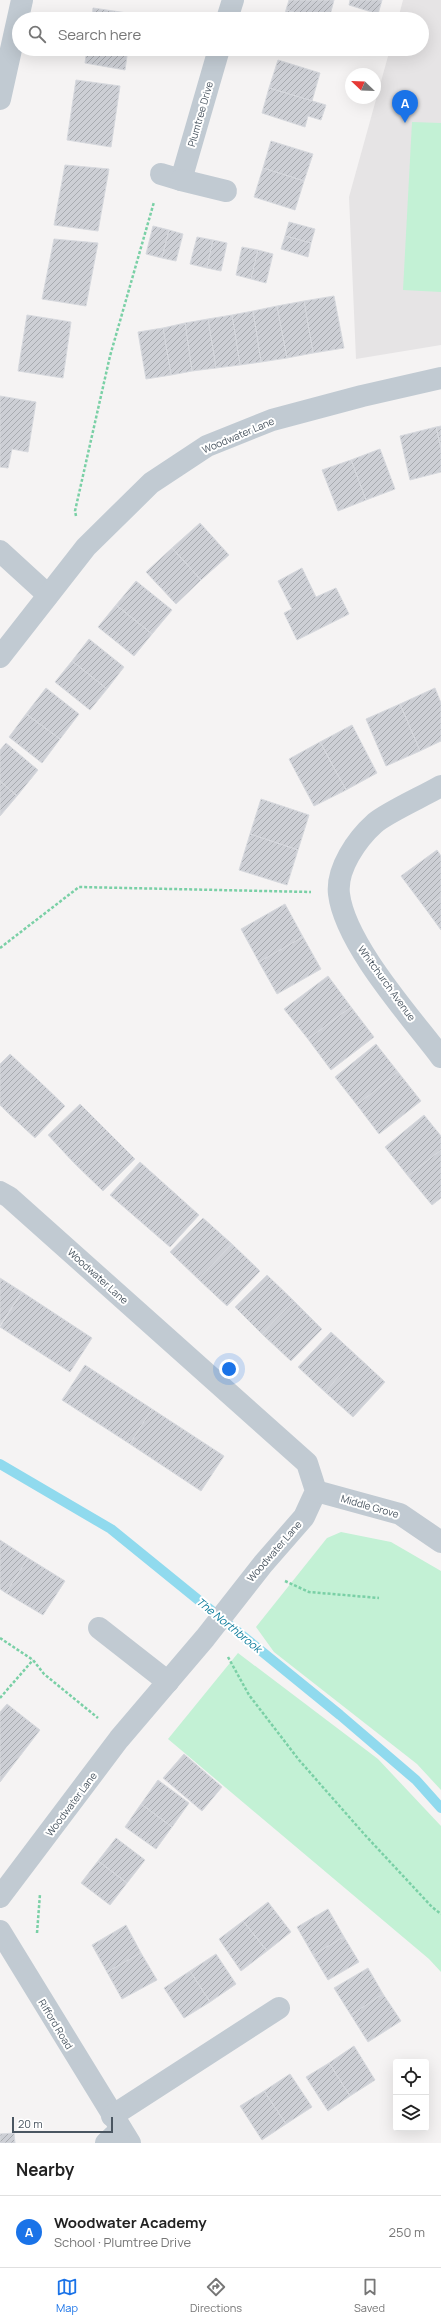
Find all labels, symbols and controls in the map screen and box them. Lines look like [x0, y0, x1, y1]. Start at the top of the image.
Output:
search box [12, 12, 429, 56]
icon: search [26, 23, 48, 45]
text: Search here [58, 24, 141, 45]
north arrow [345, 68, 381, 104]
street label: Plumtree Drive [184, 80, 216, 148]
pin: A [392, 90, 418, 123]
street label: Woodwater Lane [200, 413, 276, 457]
street label: Whitchurch Avenue [355, 942, 419, 1024]
street label: Woodwater Lane [65, 1245, 131, 1307]
your location [219, 1359, 239, 1379]
street label: Middle Grove [339, 1491, 401, 1521]
street label: Woodwater Lane [243, 1517, 305, 1585]
water label: The Northbrook [194, 1594, 266, 1656]
street label: Woodwater Lane [42, 1769, 100, 1839]
street label: Rifford Road [36, 1996, 76, 2052]
map controls [393, 2059, 429, 2131]
button: locate [393, 2059, 429, 2095]
button: layers [393, 2095, 429, 2131]
scale bar [12, 2115, 113, 2134]
text: 20 m [18, 2116, 43, 2131]
text: Nearby [16, 2158, 74, 2181]
text: Woodwater Academy [54, 2212, 207, 2233]
text: A [25, 2223, 33, 2241]
text: 250 m [389, 2223, 425, 2241]
text: School · Plumtree Drive [54, 2233, 191, 2251]
tab: Map [56, 2276, 78, 2315]
tab: Directions [190, 2276, 242, 2315]
tab: Saved [354, 2276, 385, 2315]

